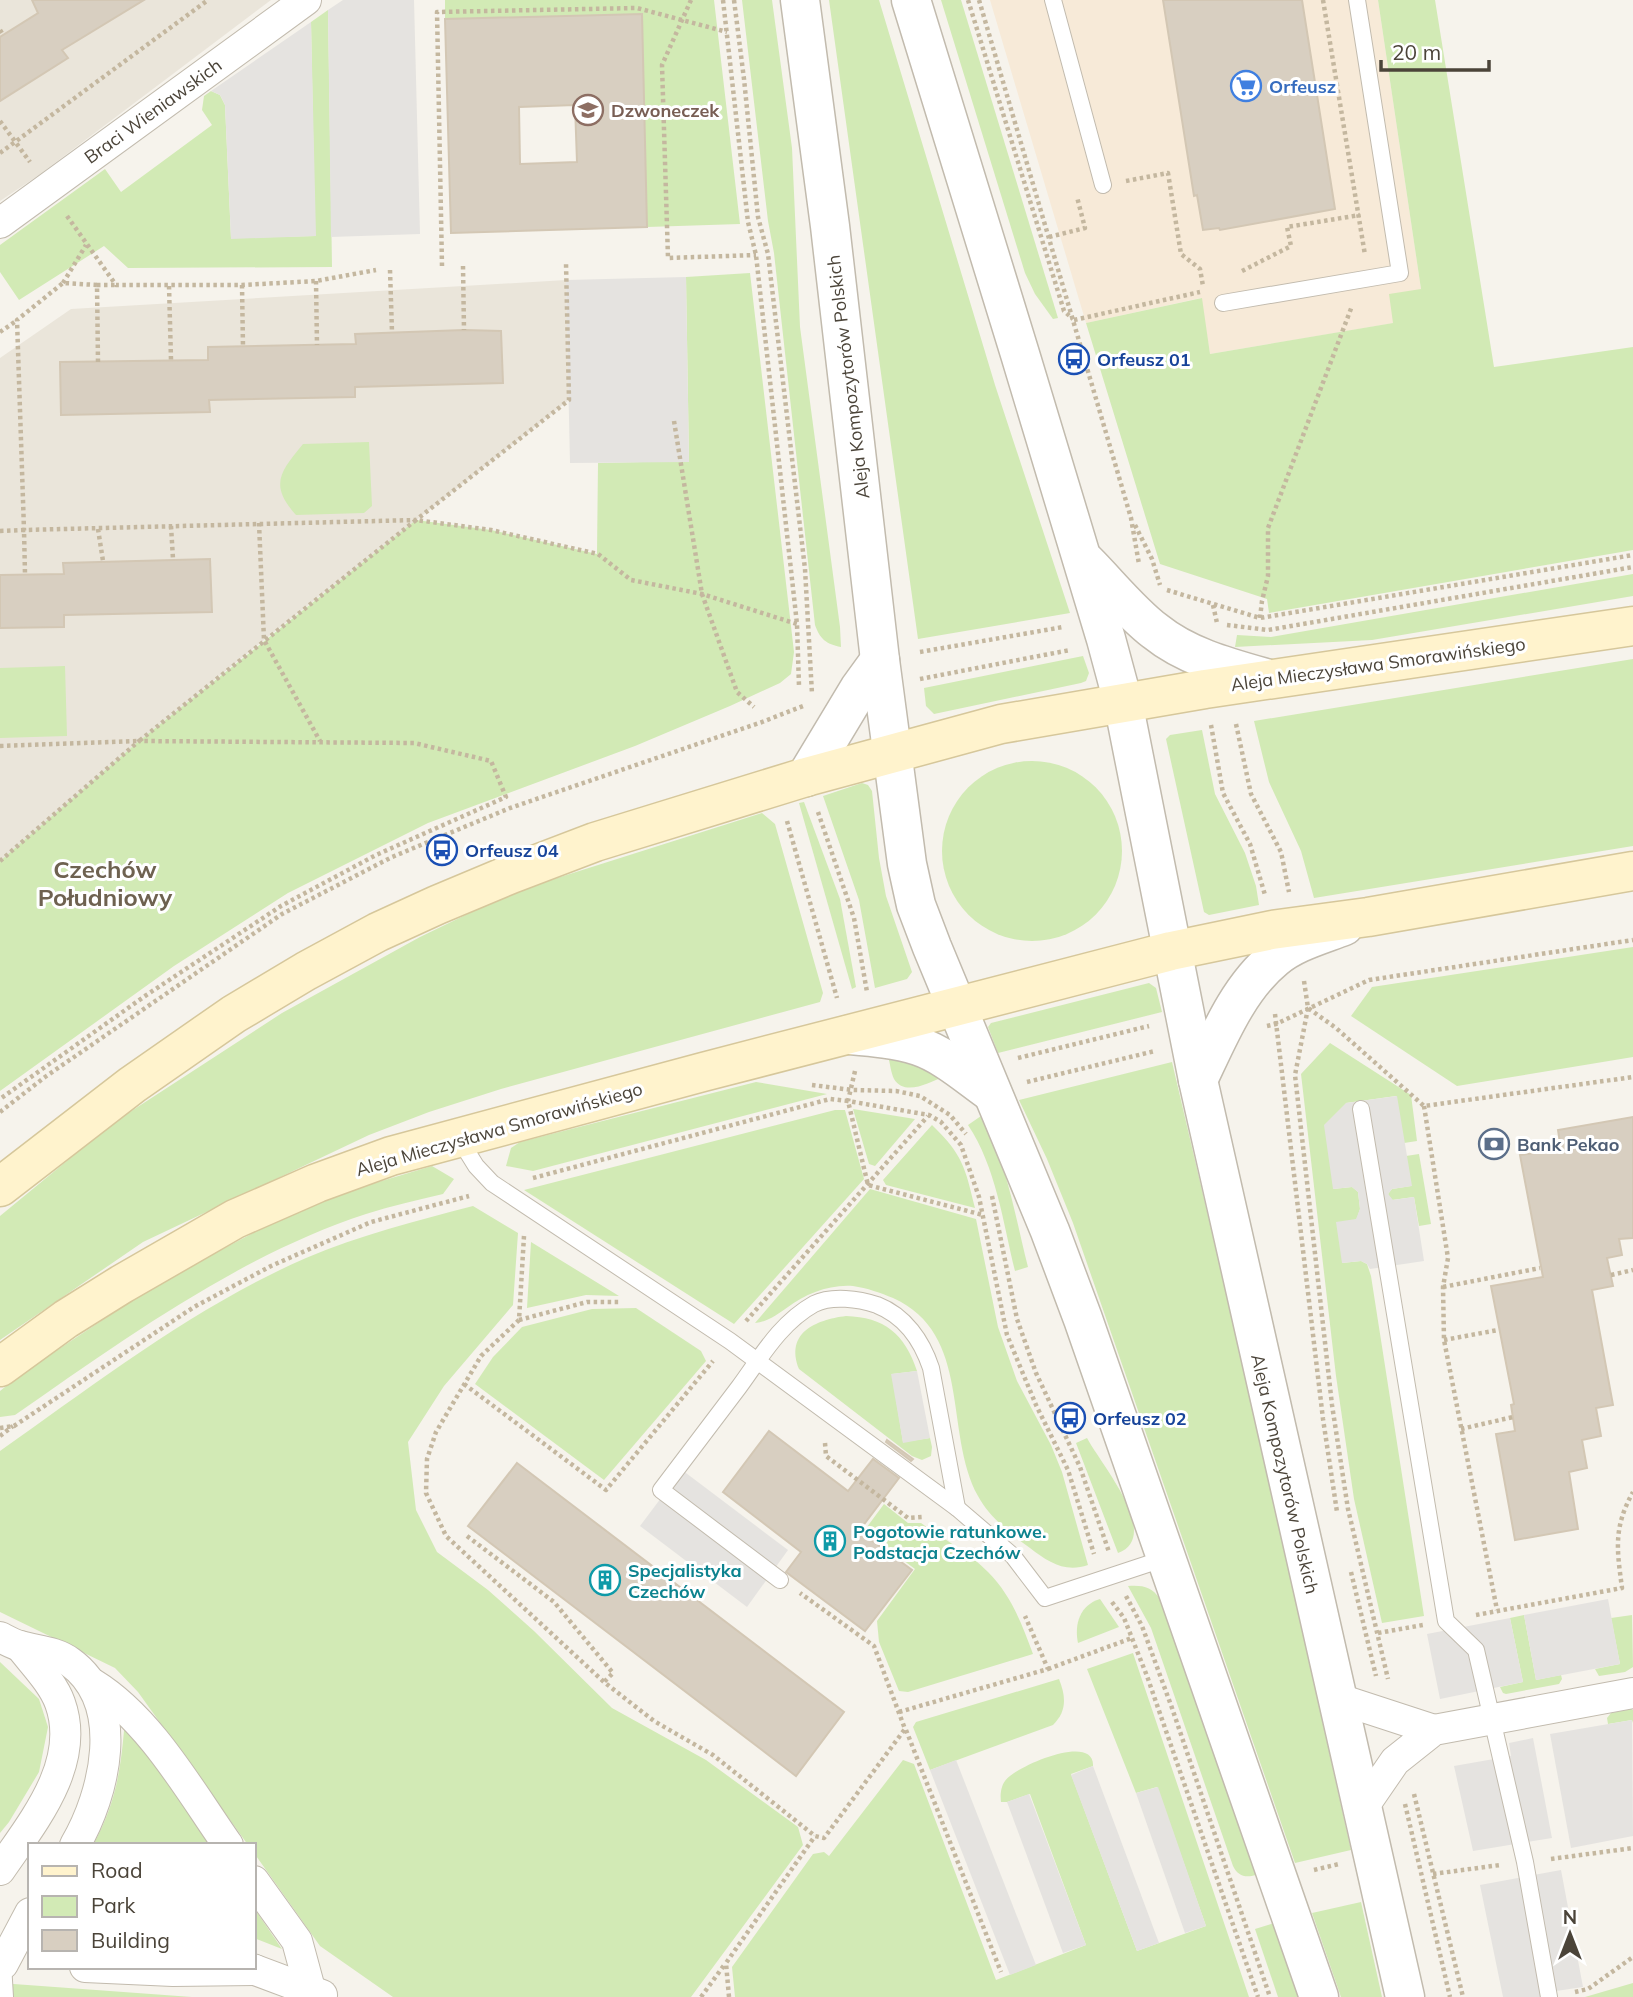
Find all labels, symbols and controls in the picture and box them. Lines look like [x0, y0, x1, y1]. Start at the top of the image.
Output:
scale bar [1381, 28, 1490, 72]
text: 20 m [1392, 39, 1441, 65]
street label: Braci Wieniawskich [80, 53, 226, 169]
supermarket icon: Orfeusz [1229, 69, 1263, 103]
place label: Orfeusz [1269, 75, 1336, 98]
school or university icon: Dzwoneczek [571, 93, 605, 127]
place label: Dzwoneczek [611, 99, 720, 122]
street label: Aleja Kompozytorów Polskich [822, 254, 874, 500]
bus stop icon: Orfeusz 01 [1057, 342, 1091, 376]
place label: Orfeusz 01 [1097, 348, 1191, 371]
street label: Aleja Mieczysława Smorawińskiego [1229, 632, 1527, 696]
bus stop icon: Orfeusz 04 [425, 833, 459, 867]
place label: Orfeusz 04 [465, 839, 559, 862]
district label: Czechów Południowy [38, 854, 173, 912]
street label: Aleja Mieczysława Smorawińskiego [353, 1077, 645, 1181]
bank icon: Bank Pekao [1477, 1127, 1511, 1161]
place label: Bank Pekao [1517, 1133, 1619, 1156]
street label: Aleja Kompozytorów Polskich [1246, 1352, 1324, 1596]
bus stop icon: Orfeusz 02 [1053, 1401, 1087, 1435]
place label: Orfeusz 02 [1093, 1407, 1187, 1430]
place label: Pogotowie ratunkowe. Podstacja Czechów [853, 1520, 1046, 1564]
building icon: Pogotowie ratunkowe. Podstacja Czechów [813, 1524, 847, 1558]
place label: Specjalistyka Czechów [628, 1559, 742, 1603]
building icon: Specjalistyka Czechów [588, 1563, 622, 1597]
legend [28, 1843, 256, 1969]
text: Road [91, 1857, 142, 1883]
text: Park [91, 1892, 135, 1918]
north arrow [1535, 1899, 1605, 1969]
text: N [1563, 1905, 1577, 1929]
text: Building [91, 1927, 170, 1953]

